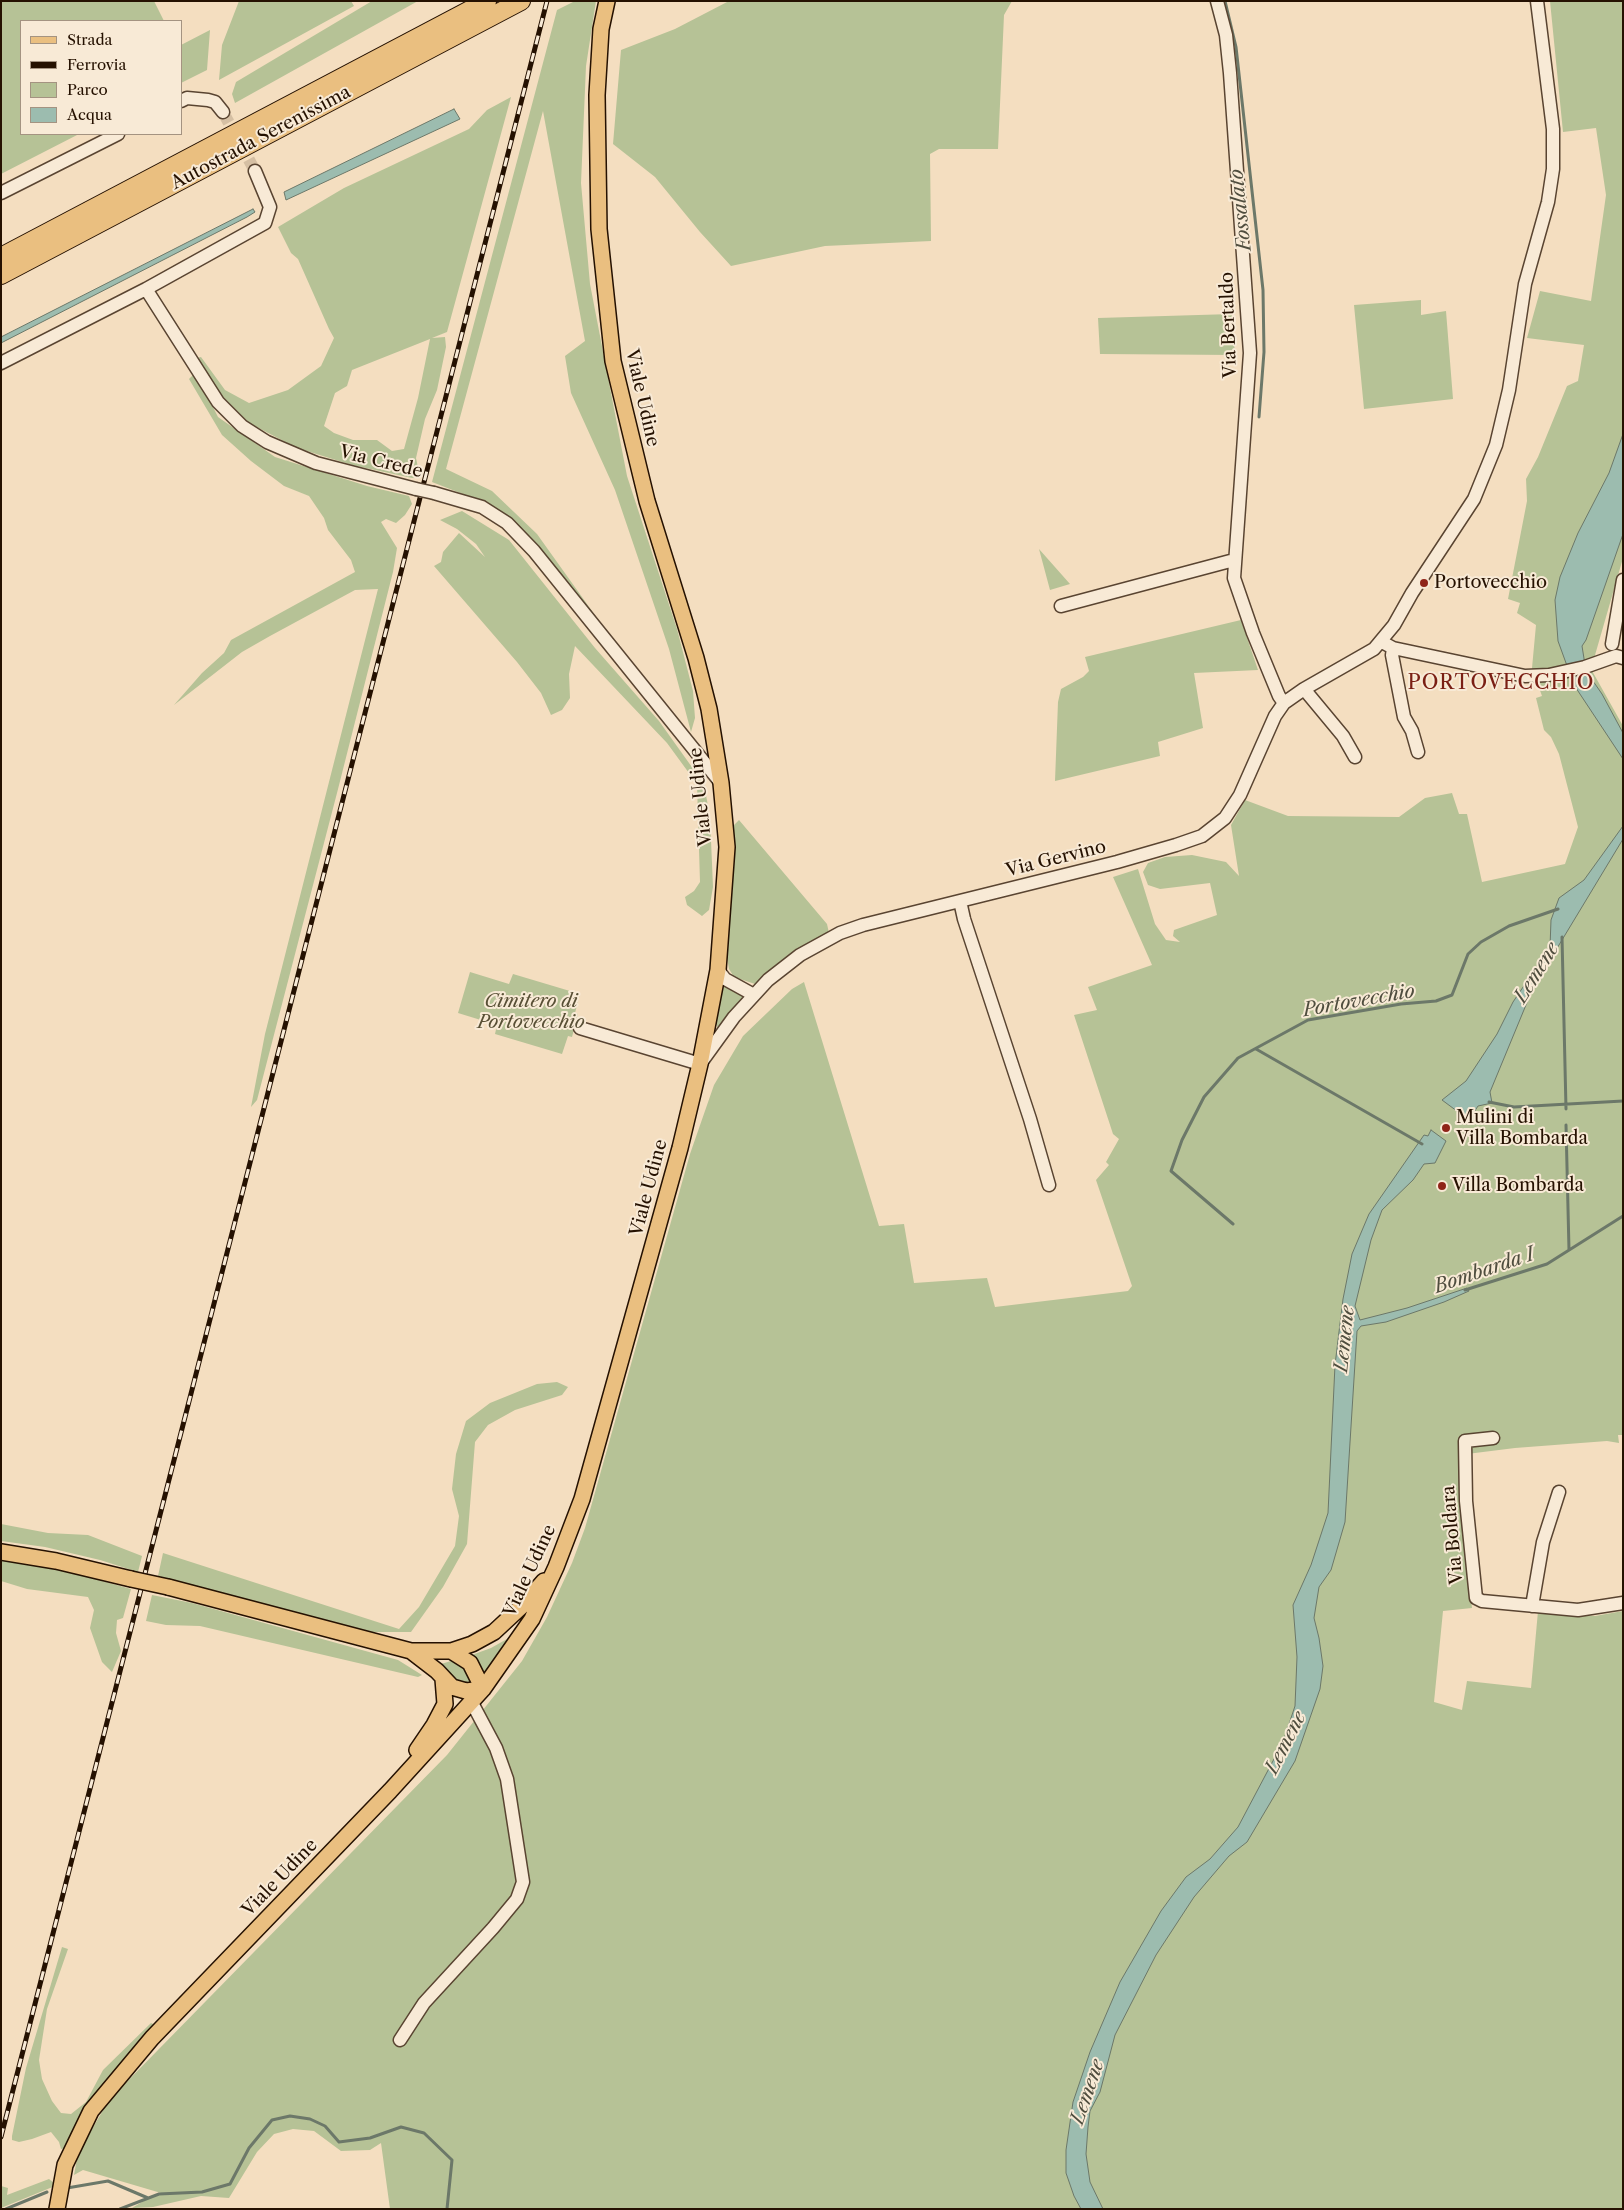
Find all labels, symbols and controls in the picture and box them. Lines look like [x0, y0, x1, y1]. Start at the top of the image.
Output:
legend [20, 20, 182, 135]
text: Strada [67, 30, 113, 49]
text: Ferrovia [67, 55, 126, 74]
text: Parco [67, 80, 108, 99]
street label: Autostrada Serenissima [167, 81, 355, 195]
text: Acqua [67, 105, 112, 124]
water label: Fossalato [1225, 168, 1257, 252]
street label: Via Bertaldo [1216, 272, 1242, 378]
street label: Viale Udine [620, 347, 664, 449]
street label: Via Crede [337, 441, 425, 483]
place label: Portovecchio [1434, 572, 1547, 594]
marker: Portovecchio [1418, 577, 1430, 589]
district label: PORTOVECCHIO [1406, 671, 1596, 695]
street label: Viale Udine [685, 746, 717, 848]
street label: Via Gervino [1004, 836, 1108, 882]
water label: Lemene [1510, 939, 1564, 1007]
water label: Portovecchio [1301, 980, 1417, 1022]
park label: Cimitero di Portovecchio [477, 991, 585, 1034]
place label: Mulini di Villa Bombarda [1456, 1107, 1588, 1150]
marker: Mulini di Villa Bombarda [1440, 1122, 1452, 1134]
street label: Viale Udine [626, 1137, 672, 1239]
place label: Villa Bombarda [1452, 1175, 1584, 1197]
marker: Villa Bombarda [1436, 1180, 1448, 1192]
water label: Bombarda I [1431, 1243, 1537, 1299]
water label: Lemene [1330, 1305, 1360, 1373]
street label: Via Boldara [1438, 1485, 1468, 1585]
street label: Viale Udine [499, 1521, 561, 1621]
water label: Lemene [1261, 1708, 1311, 1778]
street label: Viale Udine [238, 1835, 322, 1921]
water label: Lemene [1066, 2057, 1110, 2127]

